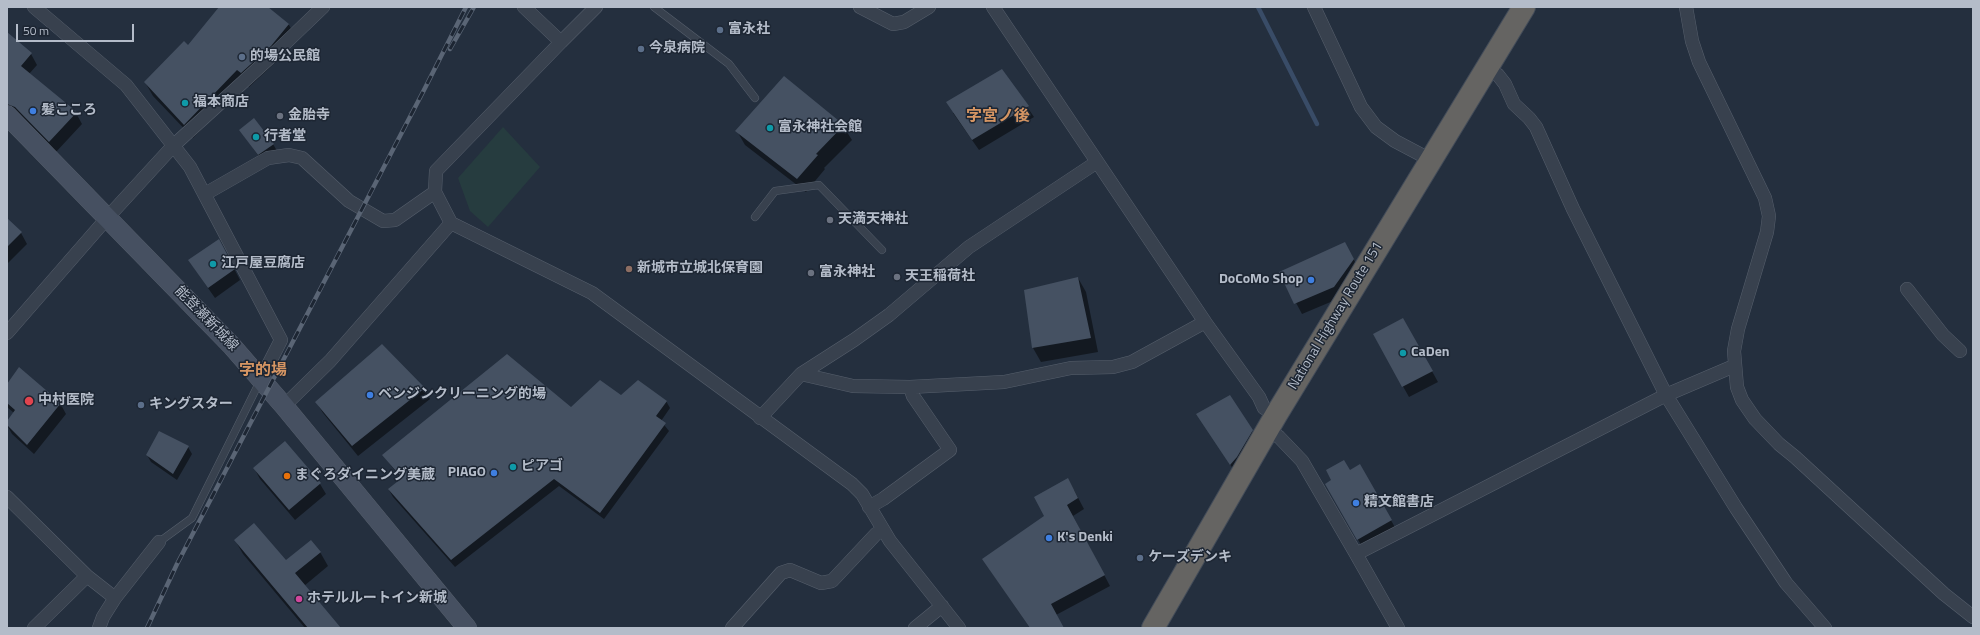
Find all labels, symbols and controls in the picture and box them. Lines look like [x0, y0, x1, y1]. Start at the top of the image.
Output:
scale bar [18, 16, 136, 42]
text: 50 m [23, 21, 49, 40]
place label: 富永社 [728, 22, 770, 38]
marker: 富永社 [715, 25, 725, 35]
place label: 今泉病院 [649, 41, 705, 57]
marker: 今泉病院 [636, 44, 646, 54]
place label: 的場公民館 [250, 49, 320, 65]
marker: 的場公民館 [237, 52, 247, 62]
place label: 福本商店 [193, 95, 249, 111]
marker: 福本商店 [180, 98, 190, 108]
place label: 髪こころ [41, 103, 97, 119]
marker: 髪こころ [28, 106, 38, 116]
district label: 字宮ノ後 [966, 107, 1030, 127]
place label: 金胎寺 [288, 108, 330, 124]
marker: 金胎寺 [275, 111, 285, 121]
place label: 富永神社会館 [778, 120, 862, 136]
marker: 富永神社会館 [765, 123, 775, 133]
place label: 行者堂 [264, 129, 306, 145]
marker: 行者堂 [251, 132, 261, 142]
place label: 天満天神社 [838, 212, 908, 228]
marker: 天満天神社 [825, 215, 835, 225]
street label: National Highway Route 151 [1285, 239, 1387, 393]
place label: 江戸屋豆腐店 [221, 256, 305, 272]
marker: 江戸屋豆腐店 [208, 259, 218, 269]
place label: 新城市立城北保育園 [637, 261, 763, 277]
marker: 新城市立城北保育園 [624, 264, 634, 274]
place label: 富永神社 [819, 265, 875, 281]
marker: 富永神社 [806, 268, 816, 278]
place label: 天王稲荷社 [905, 269, 975, 285]
marker: 天王稲荷社 [892, 272, 902, 282]
place label: DoCoMo Shop [1219, 272, 1303, 288]
marker: DoCoMo Shop [1306, 275, 1316, 285]
street label: 能登瀬新城線 [171, 283, 241, 355]
place label: CaDen [1411, 345, 1450, 361]
marker: CaDen [1398, 348, 1408, 358]
district label: 字的場 [239, 361, 287, 381]
place label: ベンジンクリーニング的場 [378, 387, 546, 403]
marker: ベンジンクリーニング的場 [365, 390, 375, 400]
place label: 中村医院 [38, 393, 94, 409]
marker: 中村医院 [23, 395, 35, 407]
place label: キングスター [149, 397, 233, 413]
marker: キングスター [136, 400, 146, 410]
place label: ピアゴ [521, 459, 563, 475]
marker: ピアゴ [508, 462, 518, 472]
place label: PIAGO [448, 465, 486, 481]
place label: まぐろダイニング美蔵 [295, 468, 435, 484]
marker: PIAGO [489, 468, 499, 478]
marker: まぐろダイニング美蔵 [282, 471, 292, 481]
place label: 精文館書店 [1364, 495, 1434, 511]
marker: 精文館書店 [1351, 498, 1361, 508]
place label: K's Denki [1057, 530, 1113, 546]
marker: K's Denki [1044, 533, 1054, 543]
place label: ケーズデンキ [1148, 550, 1232, 566]
marker: ケーズデンキ [1135, 553, 1145, 563]
place label: ホテルルートイン新城 [307, 591, 447, 607]
marker: ホテルルートイン新城 [294, 594, 304, 604]

